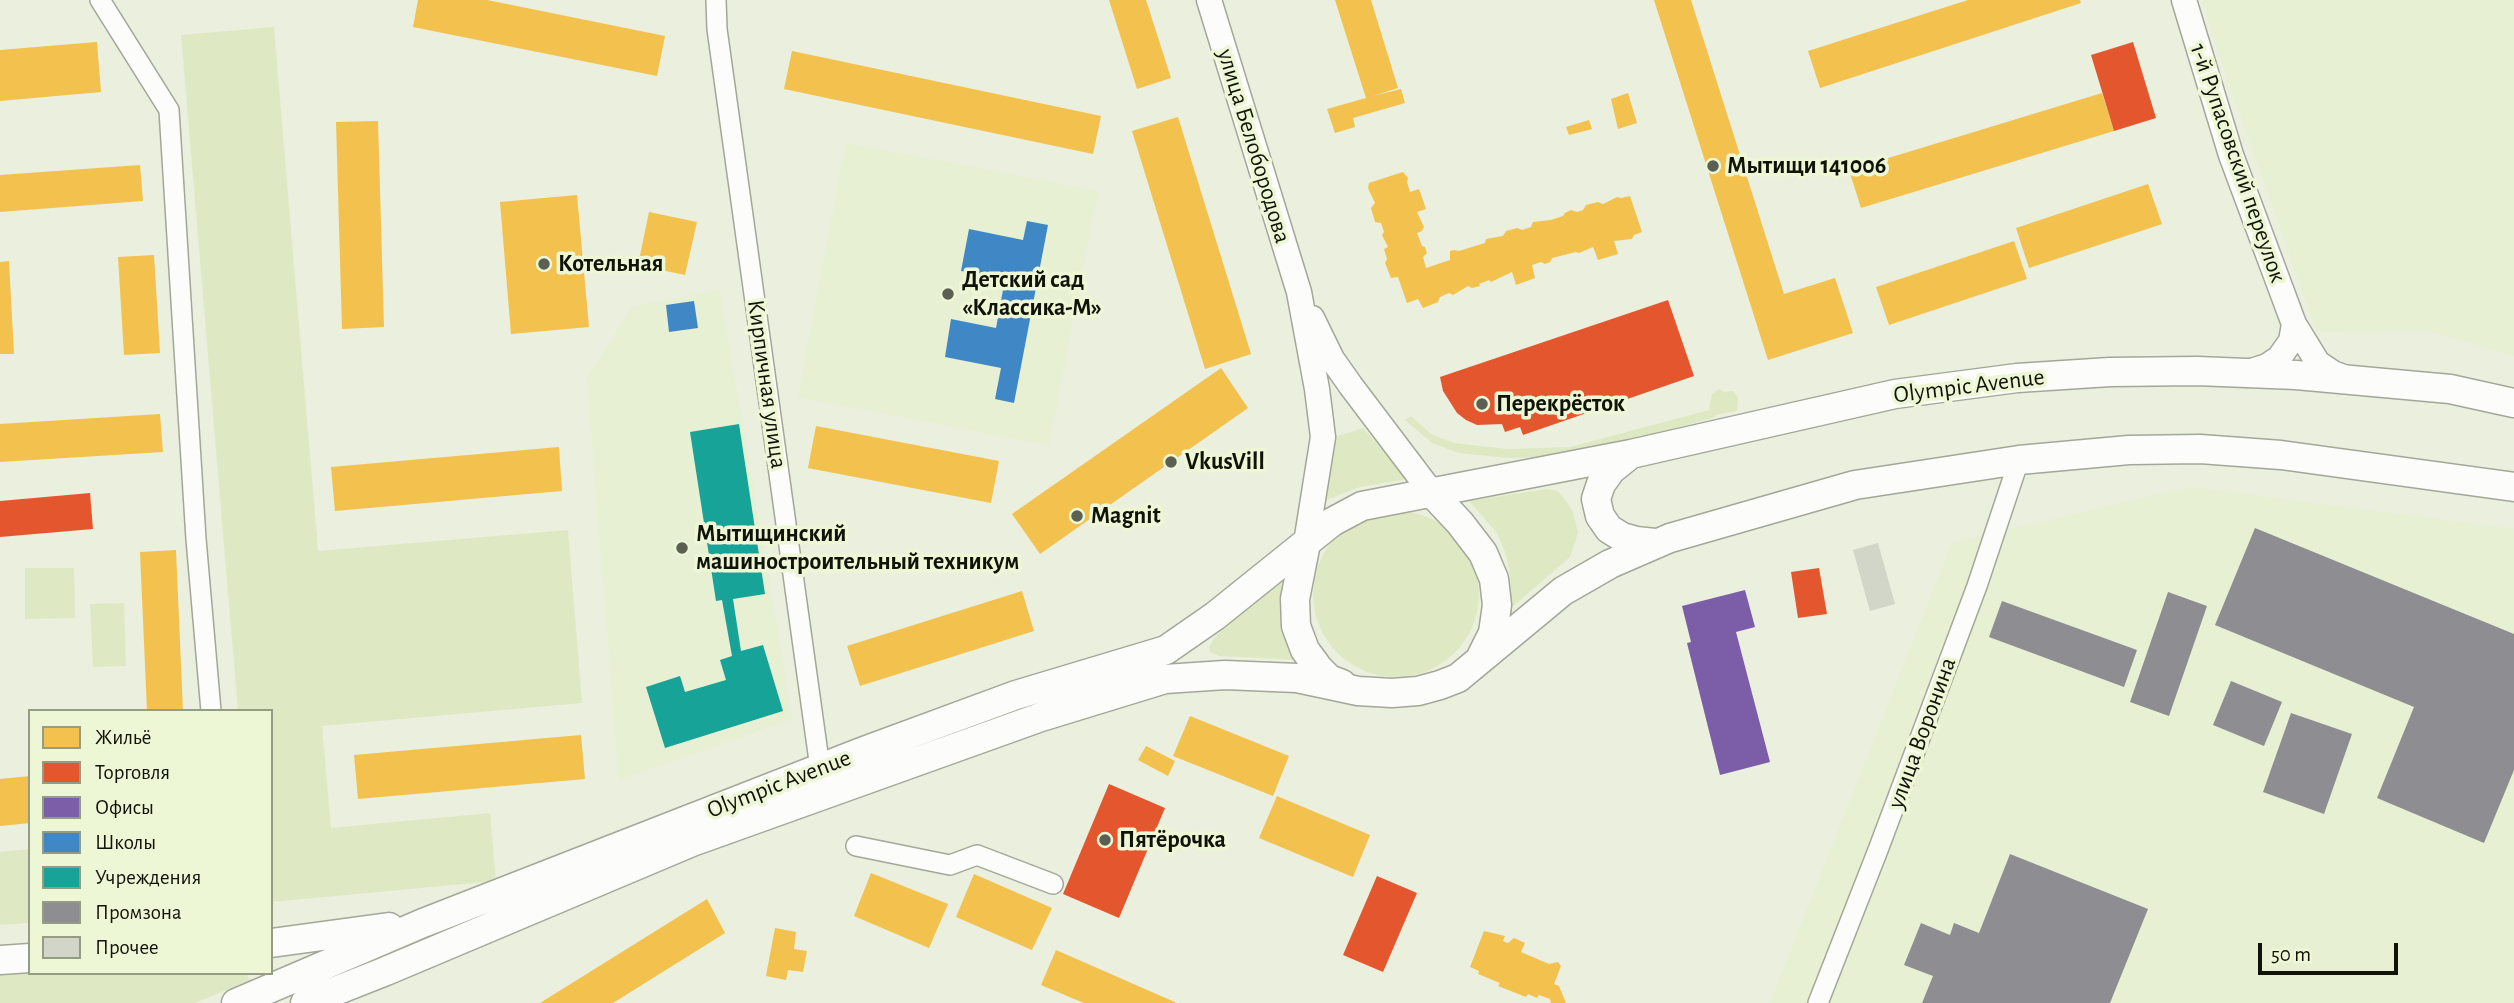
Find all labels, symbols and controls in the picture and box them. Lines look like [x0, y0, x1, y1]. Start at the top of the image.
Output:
street label: 1-й Рупасовский переулок [2184, 40, 2292, 286]
street label: улица Белобородова [1211, 45, 1297, 247]
place label: Мытищи 141006 [1727, 152, 1886, 180]
marker: Мытищи 141006 [1705, 158, 1721, 174]
place label: Котельная [558, 250, 663, 278]
marker: Котельная [536, 256, 552, 272]
place label: Детский сад «Классика-М» [962, 266, 1102, 322]
marker: Детский сад «Классика-М» [940, 286, 956, 302]
street label: Кирпичная улица [741, 298, 793, 470]
street label: Olympic Avenue [1892, 362, 2046, 410]
place label: Перекрёсток [1496, 390, 1625, 418]
marker: Перекрёсток [1474, 396, 1490, 412]
place label: VkusVill [1185, 448, 1265, 476]
marker: VkusVill [1163, 454, 1179, 470]
place label: Magnit [1091, 502, 1161, 530]
marker: Magnit [1069, 508, 1085, 524]
place label: Мытищинский машиностроительный техникум [696, 520, 1019, 576]
marker: Мытищинский машиностроительный техникум [674, 540, 690, 556]
street label: улица Воронина [1881, 654, 1963, 812]
legend [28, 709, 273, 975]
text: Жильё [95, 727, 151, 748]
street label: Olympic Avenue [703, 743, 855, 825]
text: Торговля [95, 762, 170, 783]
text: Офисы [95, 797, 154, 818]
place label: Пятёрочка [1119, 826, 1226, 854]
text: Школы [95, 832, 156, 853]
marker: Пятёрочка [1097, 832, 1113, 848]
text: Учреждения [95, 867, 201, 888]
text: Промзона [95, 902, 182, 923]
scale bar [2262, 930, 2402, 974]
text: Прочее [95, 937, 159, 958]
text: 50 m [2271, 944, 2311, 965]

